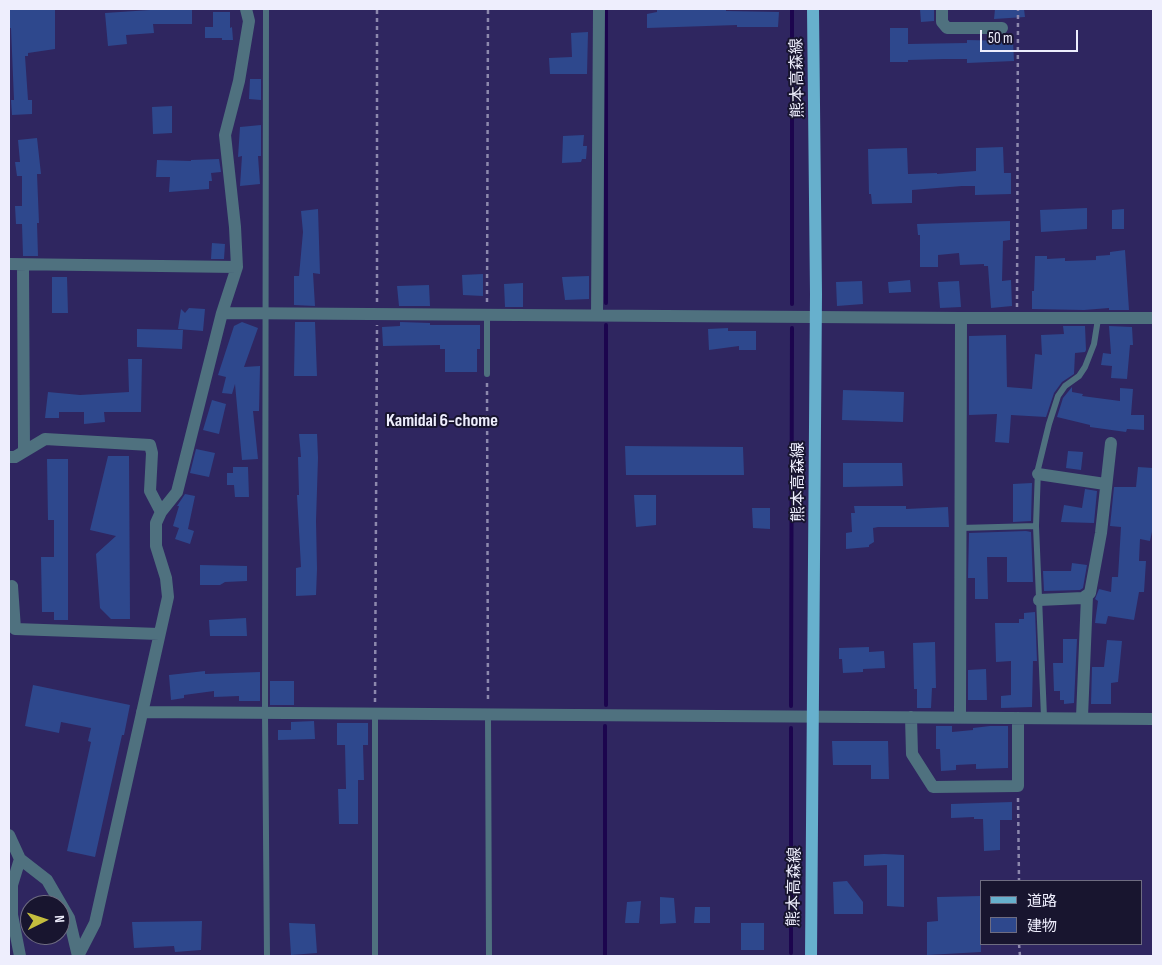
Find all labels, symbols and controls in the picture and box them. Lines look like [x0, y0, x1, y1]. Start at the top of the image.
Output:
scale bar [982, 20, 1080, 52]
text: 50 m [988, 29, 1013, 48]
street label: 熊本高森線 [788, 38, 808, 118]
district label: Kamidai 6-chome [386, 410, 498, 432]
street label: 熊本高森線 [789, 442, 809, 522]
street label: 熊本高森線 [785, 847, 805, 927]
legend [980, 880, 1142, 945]
text: 道路 [1027, 892, 1057, 911]
north arrow [20, 895, 70, 945]
text: N [51, 915, 68, 923]
text: 建物 [1027, 917, 1057, 936]

